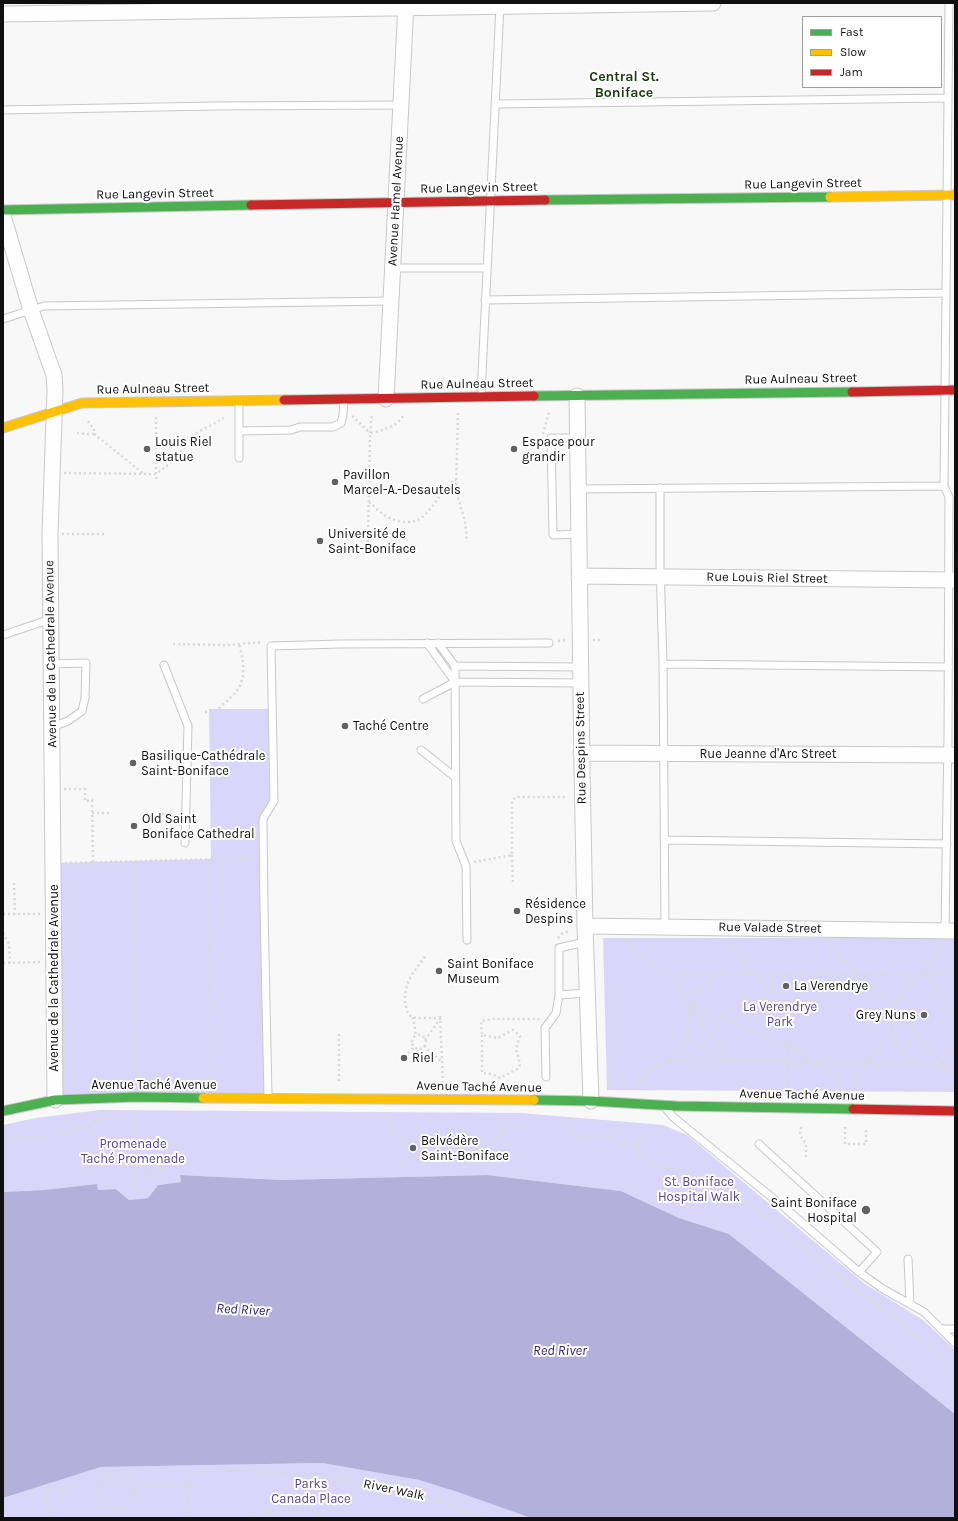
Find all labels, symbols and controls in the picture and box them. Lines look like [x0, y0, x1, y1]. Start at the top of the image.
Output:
legend [802, 16, 942, 88]
text: Fast [840, 25, 863, 39]
text: Slow [840, 45, 866, 59]
text: Jam [840, 65, 863, 79]
district label: Central St. Boniface [589, 69, 659, 102]
street label: Avenue Hamel Avenue [385, 136, 407, 266]
street label: Rue Langevin Street [744, 175, 862, 193]
street label: Rue Langevin Street [420, 179, 538, 197]
street label: Rue Langevin Street [96, 185, 214, 203]
street label: Rue Aulneau Street [744, 370, 858, 388]
street label: Rue Aulneau Street [420, 375, 534, 393]
street label: Rue Aulneau Street [96, 380, 210, 398]
place label: Louis Riel statue [155, 434, 212, 465]
place label: Espace pour grandir [522, 434, 595, 465]
marker: Louis Riel statue [142, 444, 152, 454]
marker: Espace pour grandir [509, 444, 519, 454]
place label: Pavillon Marcel-A.-Desautels [343, 467, 461, 498]
marker: Pavillon Marcel-A.-Desautels [330, 477, 340, 487]
place label: Université de Saint-Boniface [328, 526, 416, 557]
marker: Université de Saint-Boniface [315, 536, 325, 546]
street label: Avenue de la Cathedrale Avenue [42, 560, 60, 748]
street label: Rue Louis Riel Street [706, 569, 828, 587]
street label: Rue Despins Street [572, 692, 590, 804]
place label: Taché Centre [353, 718, 429, 734]
marker: Taché Centre [340, 721, 350, 731]
street label: Rue Jeanne d'Arc Street [699, 746, 837, 762]
place label: Basilique-Cathédrale Saint-Boniface [141, 748, 266, 779]
marker: Basilique-Cathédrale Saint-Boniface [128, 758, 138, 768]
place label: Old Saint Boniface Cathedral [142, 811, 255, 842]
marker: Old Saint Boniface Cathedral [129, 821, 139, 831]
street label: Avenue de la Cathedrale Avenue [46, 884, 62, 1072]
place label: Résidence Despins [525, 896, 586, 927]
marker: Résidence Despins [512, 906, 522, 916]
street label: Rue Valade Street [718, 919, 822, 937]
place label: Saint Boniface Museum [447, 956, 534, 987]
marker: Saint Boniface Museum [434, 966, 444, 976]
place label: La Verendrye [794, 978, 868, 994]
marker: La Verendrye [781, 981, 791, 991]
park label: La Verendrye Park [743, 999, 817, 1030]
place label: Grey Nuns [856, 1007, 916, 1023]
marker: Grey Nuns [919, 1010, 929, 1020]
place label: Riel [412, 1050, 434, 1066]
marker: Riel [399, 1053, 409, 1063]
street label: Avenue Taché Avenue [91, 1077, 217, 1093]
street label: Avenue Taché Avenue [416, 1078, 542, 1096]
street label: Avenue Taché Avenue [739, 1086, 865, 1104]
place label: Belvédère Saint-Boniface [421, 1133, 509, 1164]
park label: Promenade Taché Promenade [81, 1136, 185, 1167]
marker: Belvédère Saint-Boniface [408, 1143, 418, 1153]
park label: St. Boniface Hospital Walk [658, 1174, 740, 1205]
place label: Saint Boniface Hospital [770, 1195, 857, 1226]
marker: Saint Boniface Hospital [860, 1204, 872, 1216]
water label: Red River [216, 1300, 270, 1320]
water label: Red River [533, 1343, 587, 1359]
park label: Parks Canada Place [271, 1476, 351, 1507]
street label: River Walk [362, 1476, 426, 1504]

